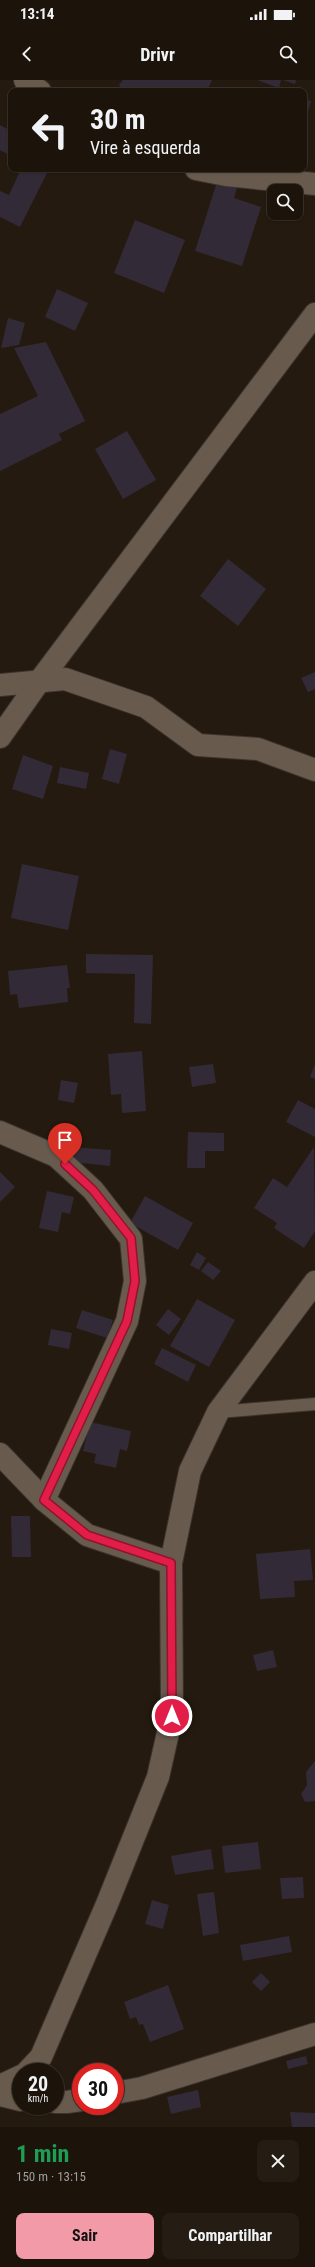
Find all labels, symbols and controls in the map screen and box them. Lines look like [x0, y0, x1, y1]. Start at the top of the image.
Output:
text: 13:14 [20, 5, 54, 23]
icon: back [16, 43, 38, 65]
icon: search [277, 43, 299, 65]
text: Drivr [140, 44, 175, 65]
text: 30 m [90, 103, 146, 136]
icon: left [24, 104, 76, 156]
text: Vire à esquerda [90, 137, 201, 158]
map controls [267, 184, 303, 220]
button: search [267, 184, 303, 220]
pin [48, 1123, 82, 1164]
icon: arrive [54, 1129, 76, 1151]
position arrow [151, 1695, 193, 1737]
speed limit sign: 30 [72, 2063, 124, 2115]
text: 20 [28, 2072, 48, 2096]
text: km/h [28, 2093, 48, 2104]
text: 1 min [16, 2140, 69, 2168]
button: close [257, 2140, 299, 2182]
text: 150 m · 13:15 [16, 2169, 86, 2184]
button: Sair [16, 2213, 154, 2259]
button: Compartilhar [162, 2213, 299, 2259]

